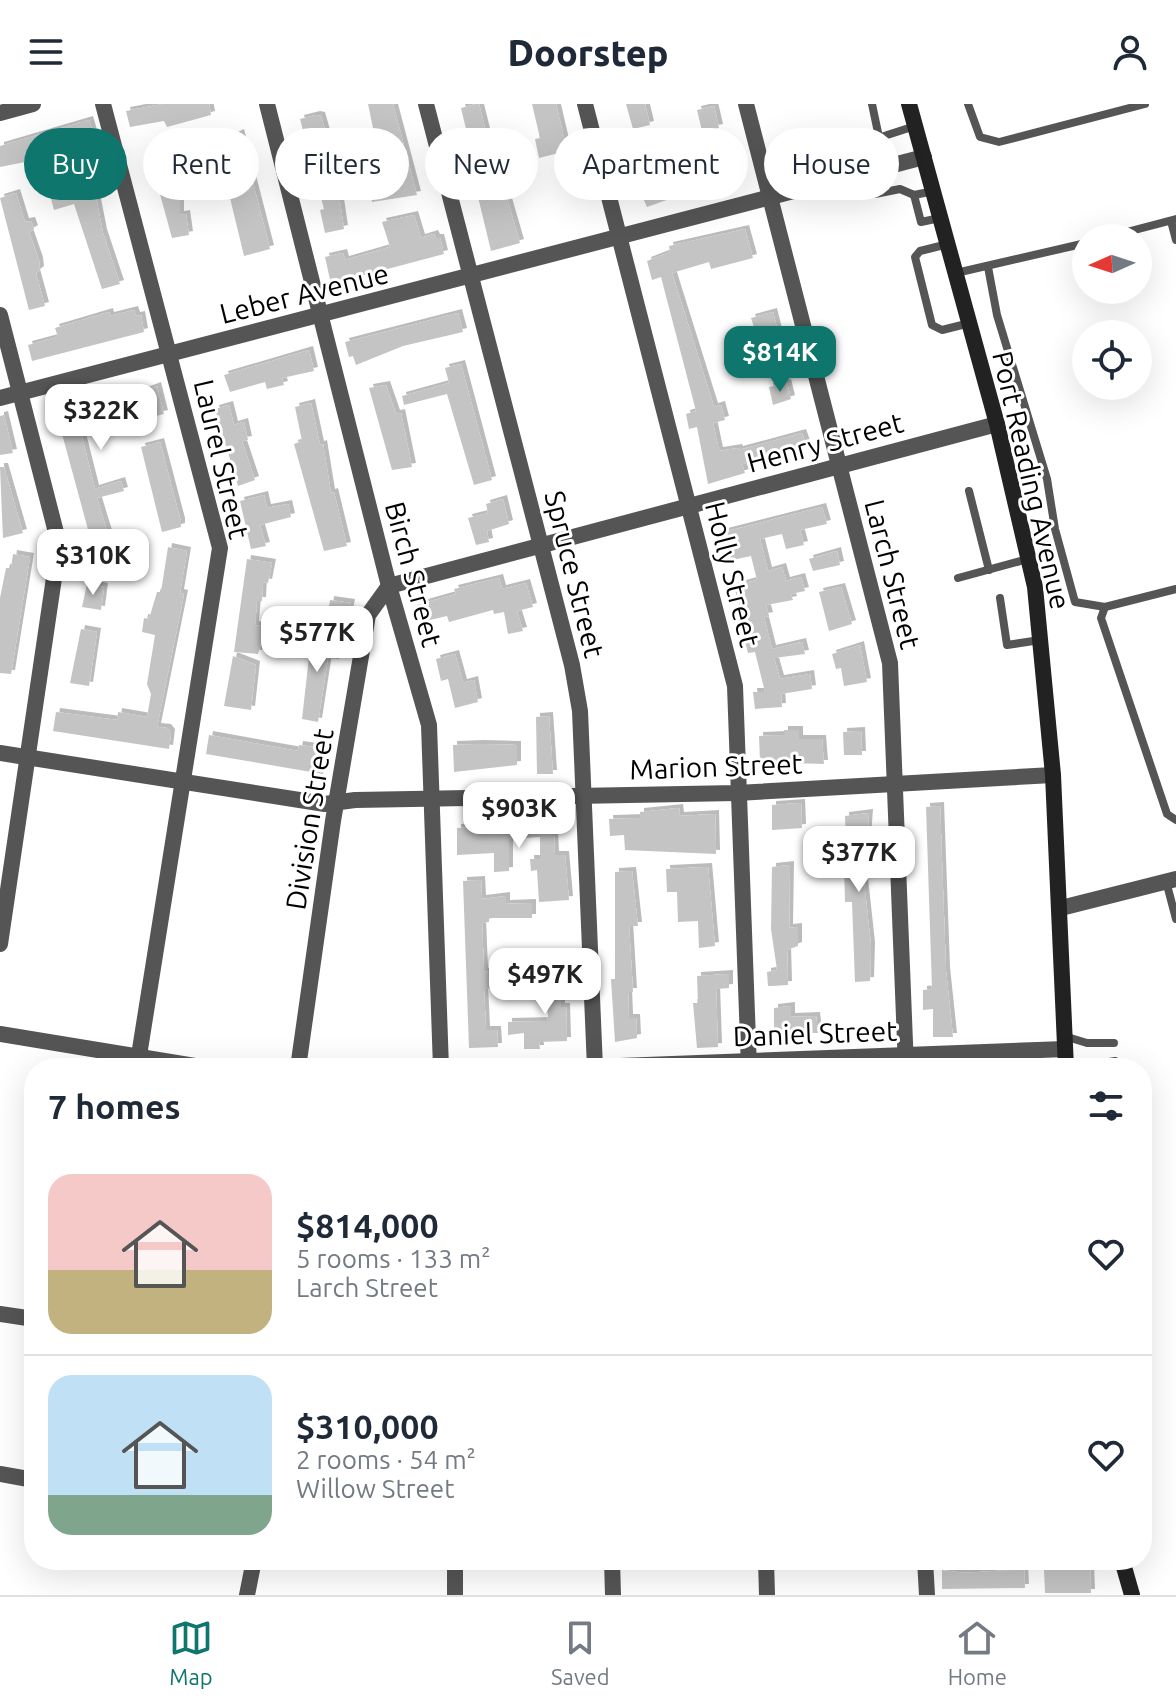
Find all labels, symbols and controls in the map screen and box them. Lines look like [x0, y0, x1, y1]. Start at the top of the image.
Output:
icon: menu [24, 30, 68, 74]
icon: person [1108, 30, 1152, 74]
text: Doorstep [508, 32, 668, 73]
chip: Buy [24, 128, 127, 200]
chip: Rent [143, 128, 259, 200]
chip: Filters [275, 128, 409, 200]
chip: New [425, 128, 538, 200]
chip: Apartment [554, 128, 748, 200]
chip: House [764, 128, 899, 200]
north arrow [1072, 224, 1152, 304]
map controls [1072, 224, 1152, 400]
street label: Leber Avenue [216, 257, 392, 329]
button: locate [1072, 320, 1152, 400]
pin: $814K [724, 326, 836, 394]
text: $814K [742, 337, 818, 366]
street label: Port Reading Avenue [987, 348, 1077, 612]
street label: Laurel Street [189, 376, 255, 542]
pin: $322K [45, 384, 157, 452]
text: $322K [63, 395, 139, 424]
street label: Henry Street [744, 406, 906, 478]
street label: Spruce Street [539, 487, 611, 661]
street label: Larch Street [859, 496, 927, 652]
street label: Birch Street [380, 498, 448, 650]
street label: Holly Street [700, 498, 766, 650]
pin: $310K [37, 529, 149, 597]
text: $310K [55, 540, 131, 569]
pin: $577K [261, 606, 373, 674]
text: $577K [279, 617, 355, 646]
street label: Division Street [279, 726, 339, 912]
street label: Marion Street [629, 747, 803, 785]
pin: $903K [463, 782, 575, 850]
text: $903K [481, 793, 557, 822]
pin: $377K [803, 826, 915, 894]
text: $377K [821, 837, 897, 866]
pin: $497K [489, 948, 601, 1016]
text: $497K [507, 959, 583, 988]
street label: Daniel Street [732, 1015, 898, 1051]
icon: filters [1084, 1084, 1128, 1128]
text: 7 homes [48, 1087, 181, 1125]
icon: home [112, 1206, 208, 1302]
text: $814,000 [296, 1206, 439, 1244]
icon: heart [1084, 1232, 1128, 1276]
text: 5 rooms · 133 m² [296, 1244, 491, 1273]
text: Larch Street [296, 1273, 438, 1302]
icon: home [112, 1407, 208, 1503]
text: $310,000 [296, 1407, 439, 1445]
icon: heart [1084, 1433, 1128, 1477]
text: 2 rooms · 54 m² [296, 1445, 476, 1474]
text: Willow Street [296, 1474, 454, 1503]
tab: Map [169, 1616, 213, 1689]
tab: Saved [551, 1616, 610, 1689]
tab: Home [948, 1616, 1007, 1689]

